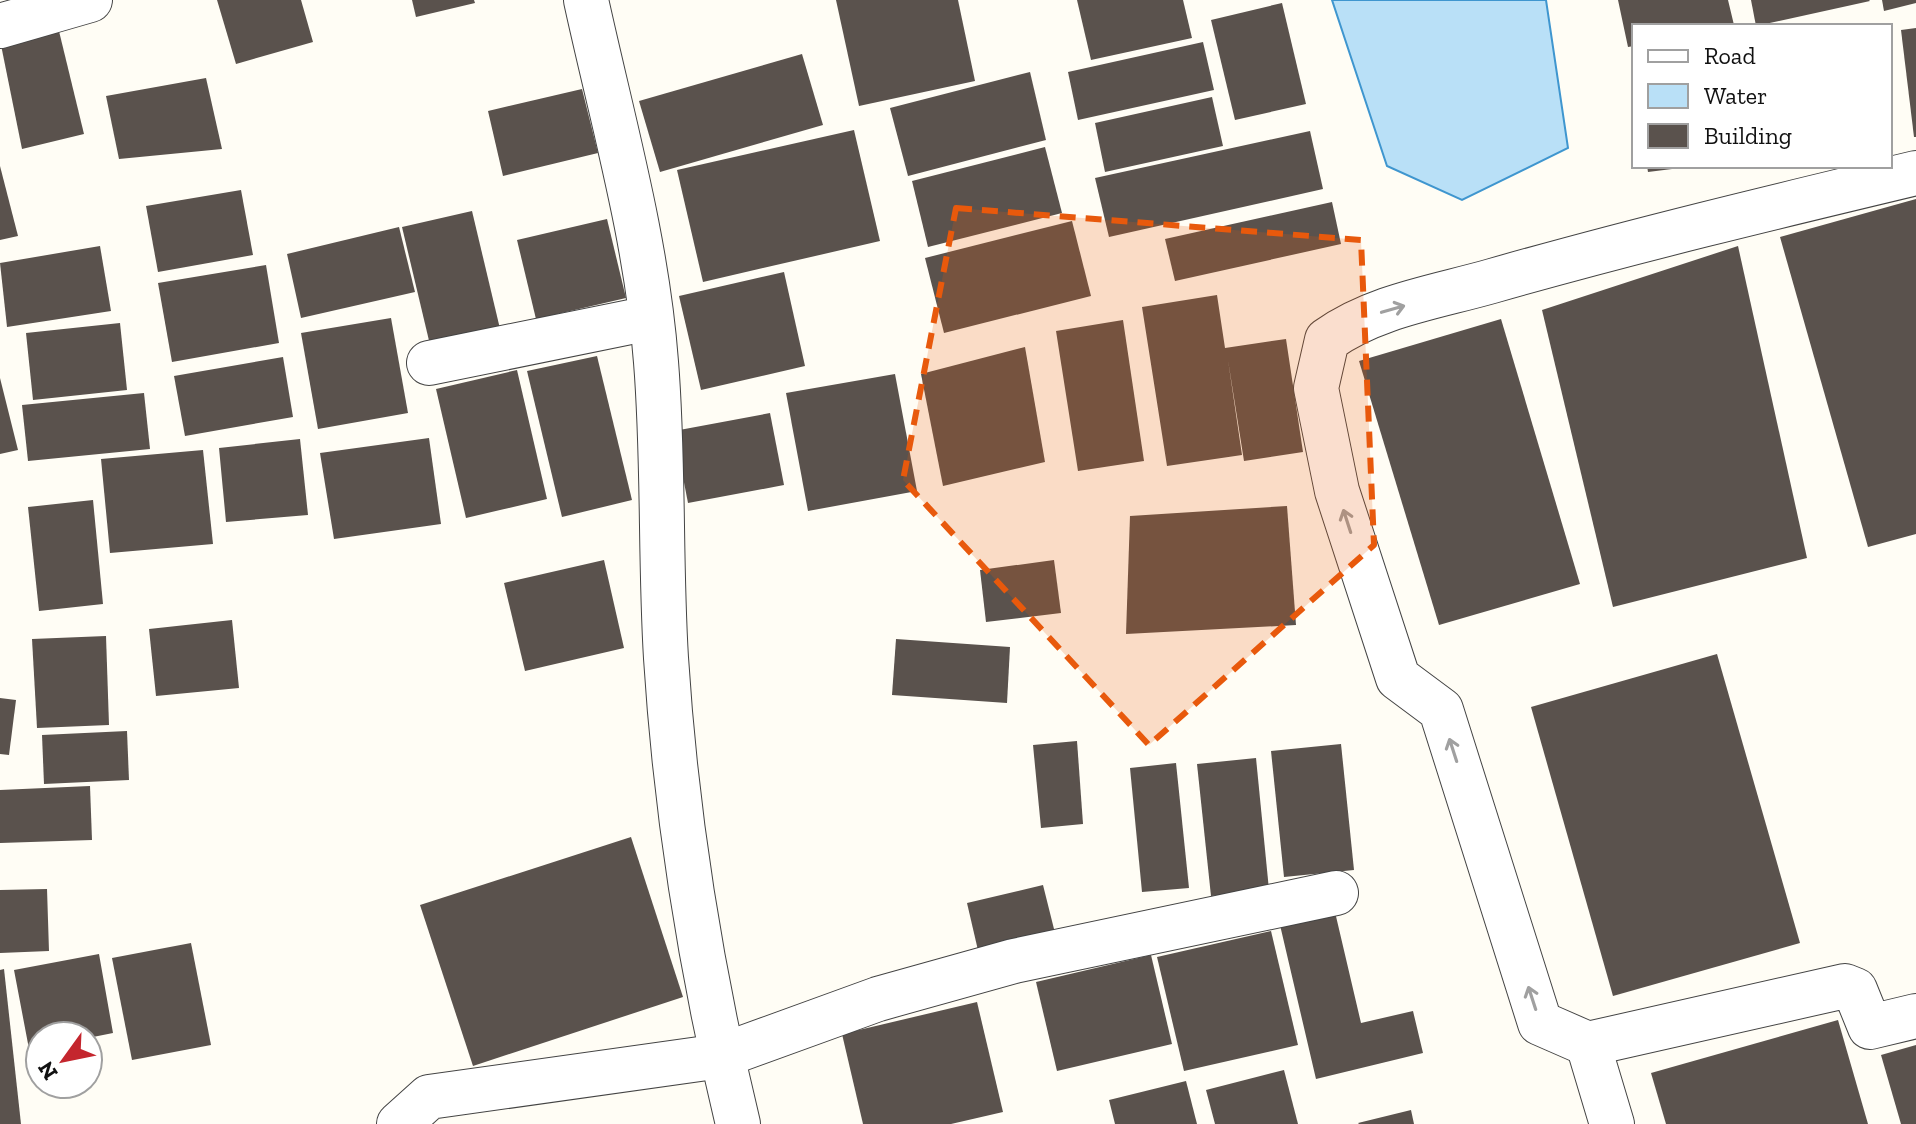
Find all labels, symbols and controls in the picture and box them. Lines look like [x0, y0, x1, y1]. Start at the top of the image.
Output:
legend [1632, 24, 1892, 168]
text: Road [1704, 41, 1756, 70]
text: Water [1704, 81, 1767, 110]
text: Building [1704, 121, 1792, 150]
one-way arrow [1380, 301, 1406, 316]
one-way arrow [1339, 509, 1354, 535]
one-way arrow [1445, 738, 1460, 763]
one-way arrow [1524, 986, 1538, 1011]
north arrow [24, 1020, 104, 1100]
text: N [32, 1056, 64, 1085]

